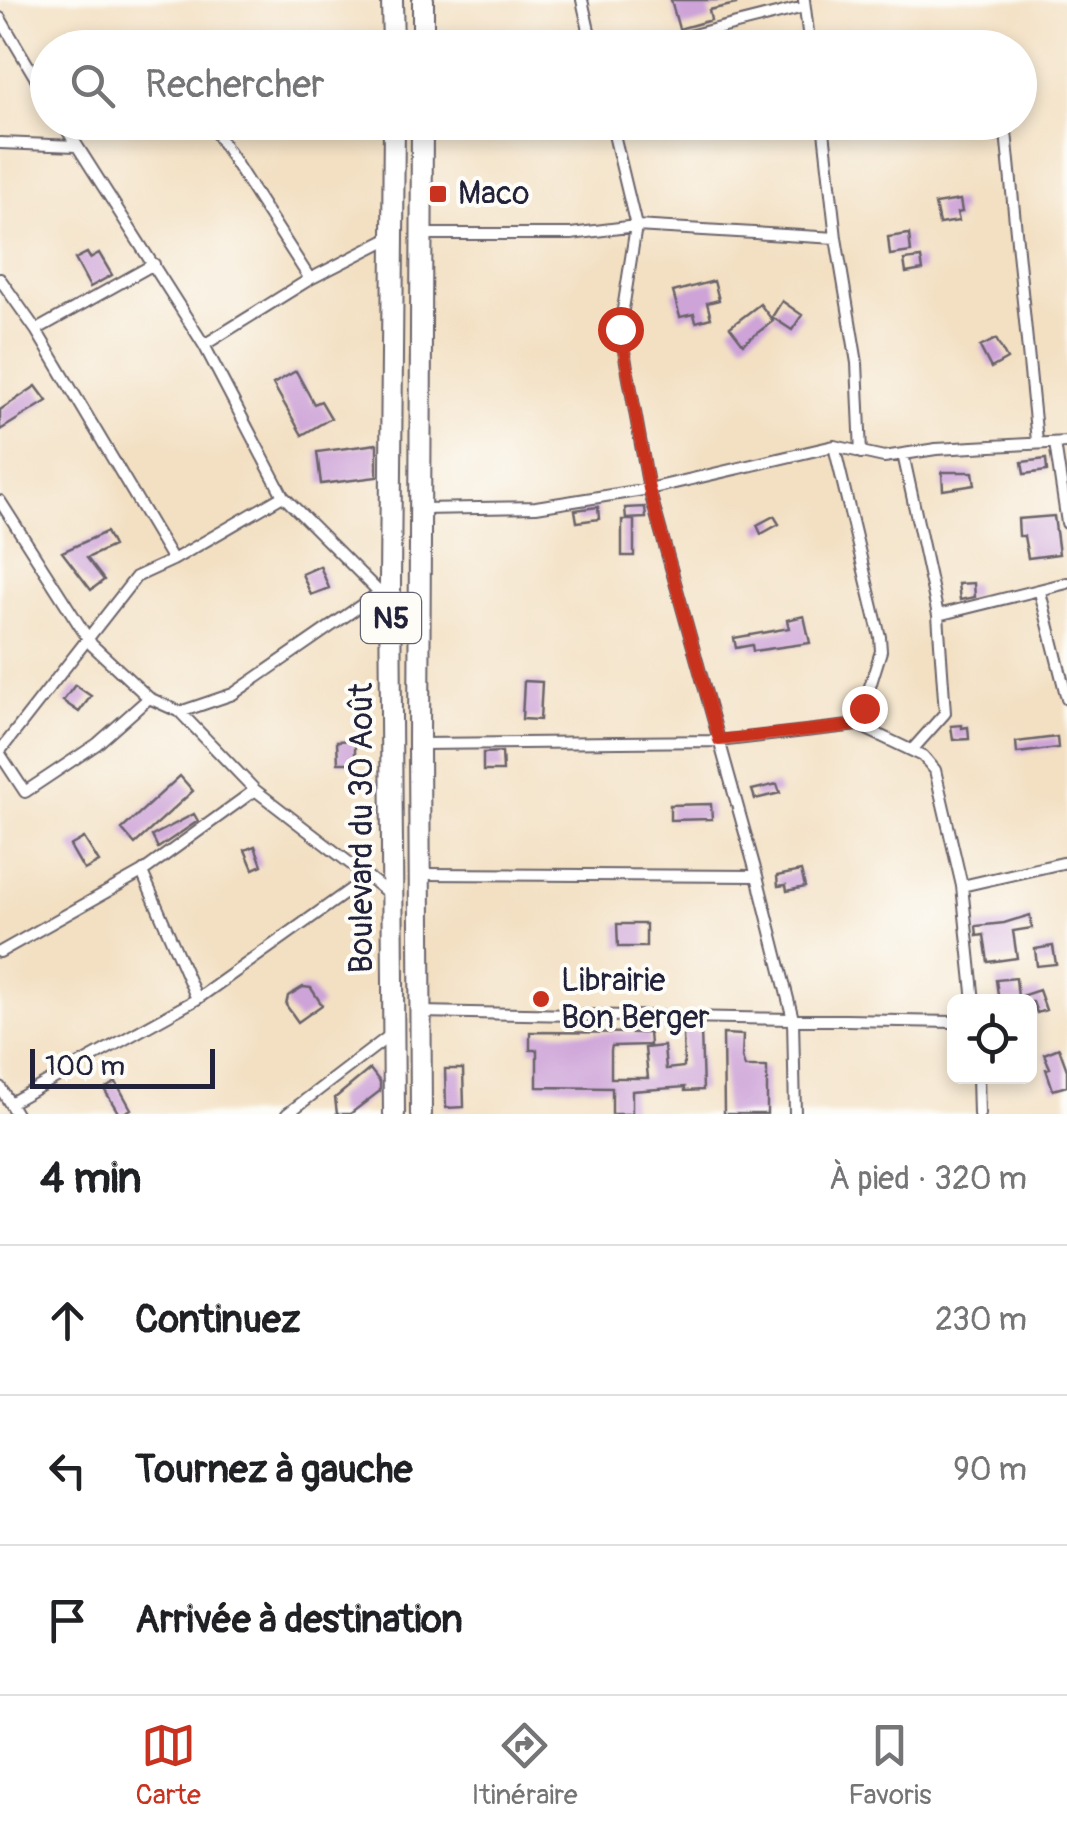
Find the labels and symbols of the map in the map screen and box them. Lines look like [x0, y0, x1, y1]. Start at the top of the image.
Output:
place label: Maco [458, 174, 529, 214]
marker: Maco [427, 183, 449, 205]
route start [598, 307, 644, 353]
road number: N5 [361, 593, 421, 643]
street label: Boulevard du 30 Août [342, 683, 382, 973]
route end [842, 686, 888, 732]
place label: Librairie Bon Berger [561, 961, 710, 1038]
marker: Librairie Bon Berger [530, 988, 552, 1010]
scale bar [30, 1044, 215, 1088]

